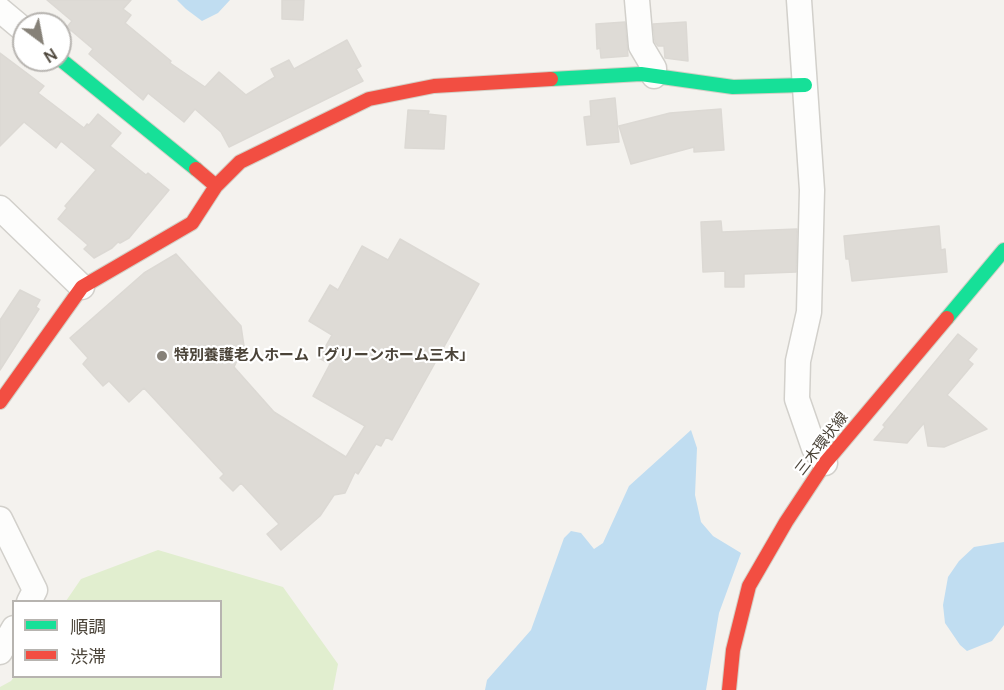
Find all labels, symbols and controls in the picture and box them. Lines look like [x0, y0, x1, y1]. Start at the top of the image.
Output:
north arrow [12, 12, 72, 72]
text: N [40, 43, 61, 68]
place label: 特別養護老人ホーム「グリーンホーム三木」 [174, 347, 474, 365]
marker: 特別養護老人ホーム「グリーンホーム三木」 [155, 349, 169, 363]
street label: 三木環状線 [792, 409, 852, 479]
legend [12, 600, 222, 678]
text: 順調 [70, 614, 106, 638]
text: 渋滞 [70, 644, 106, 668]

